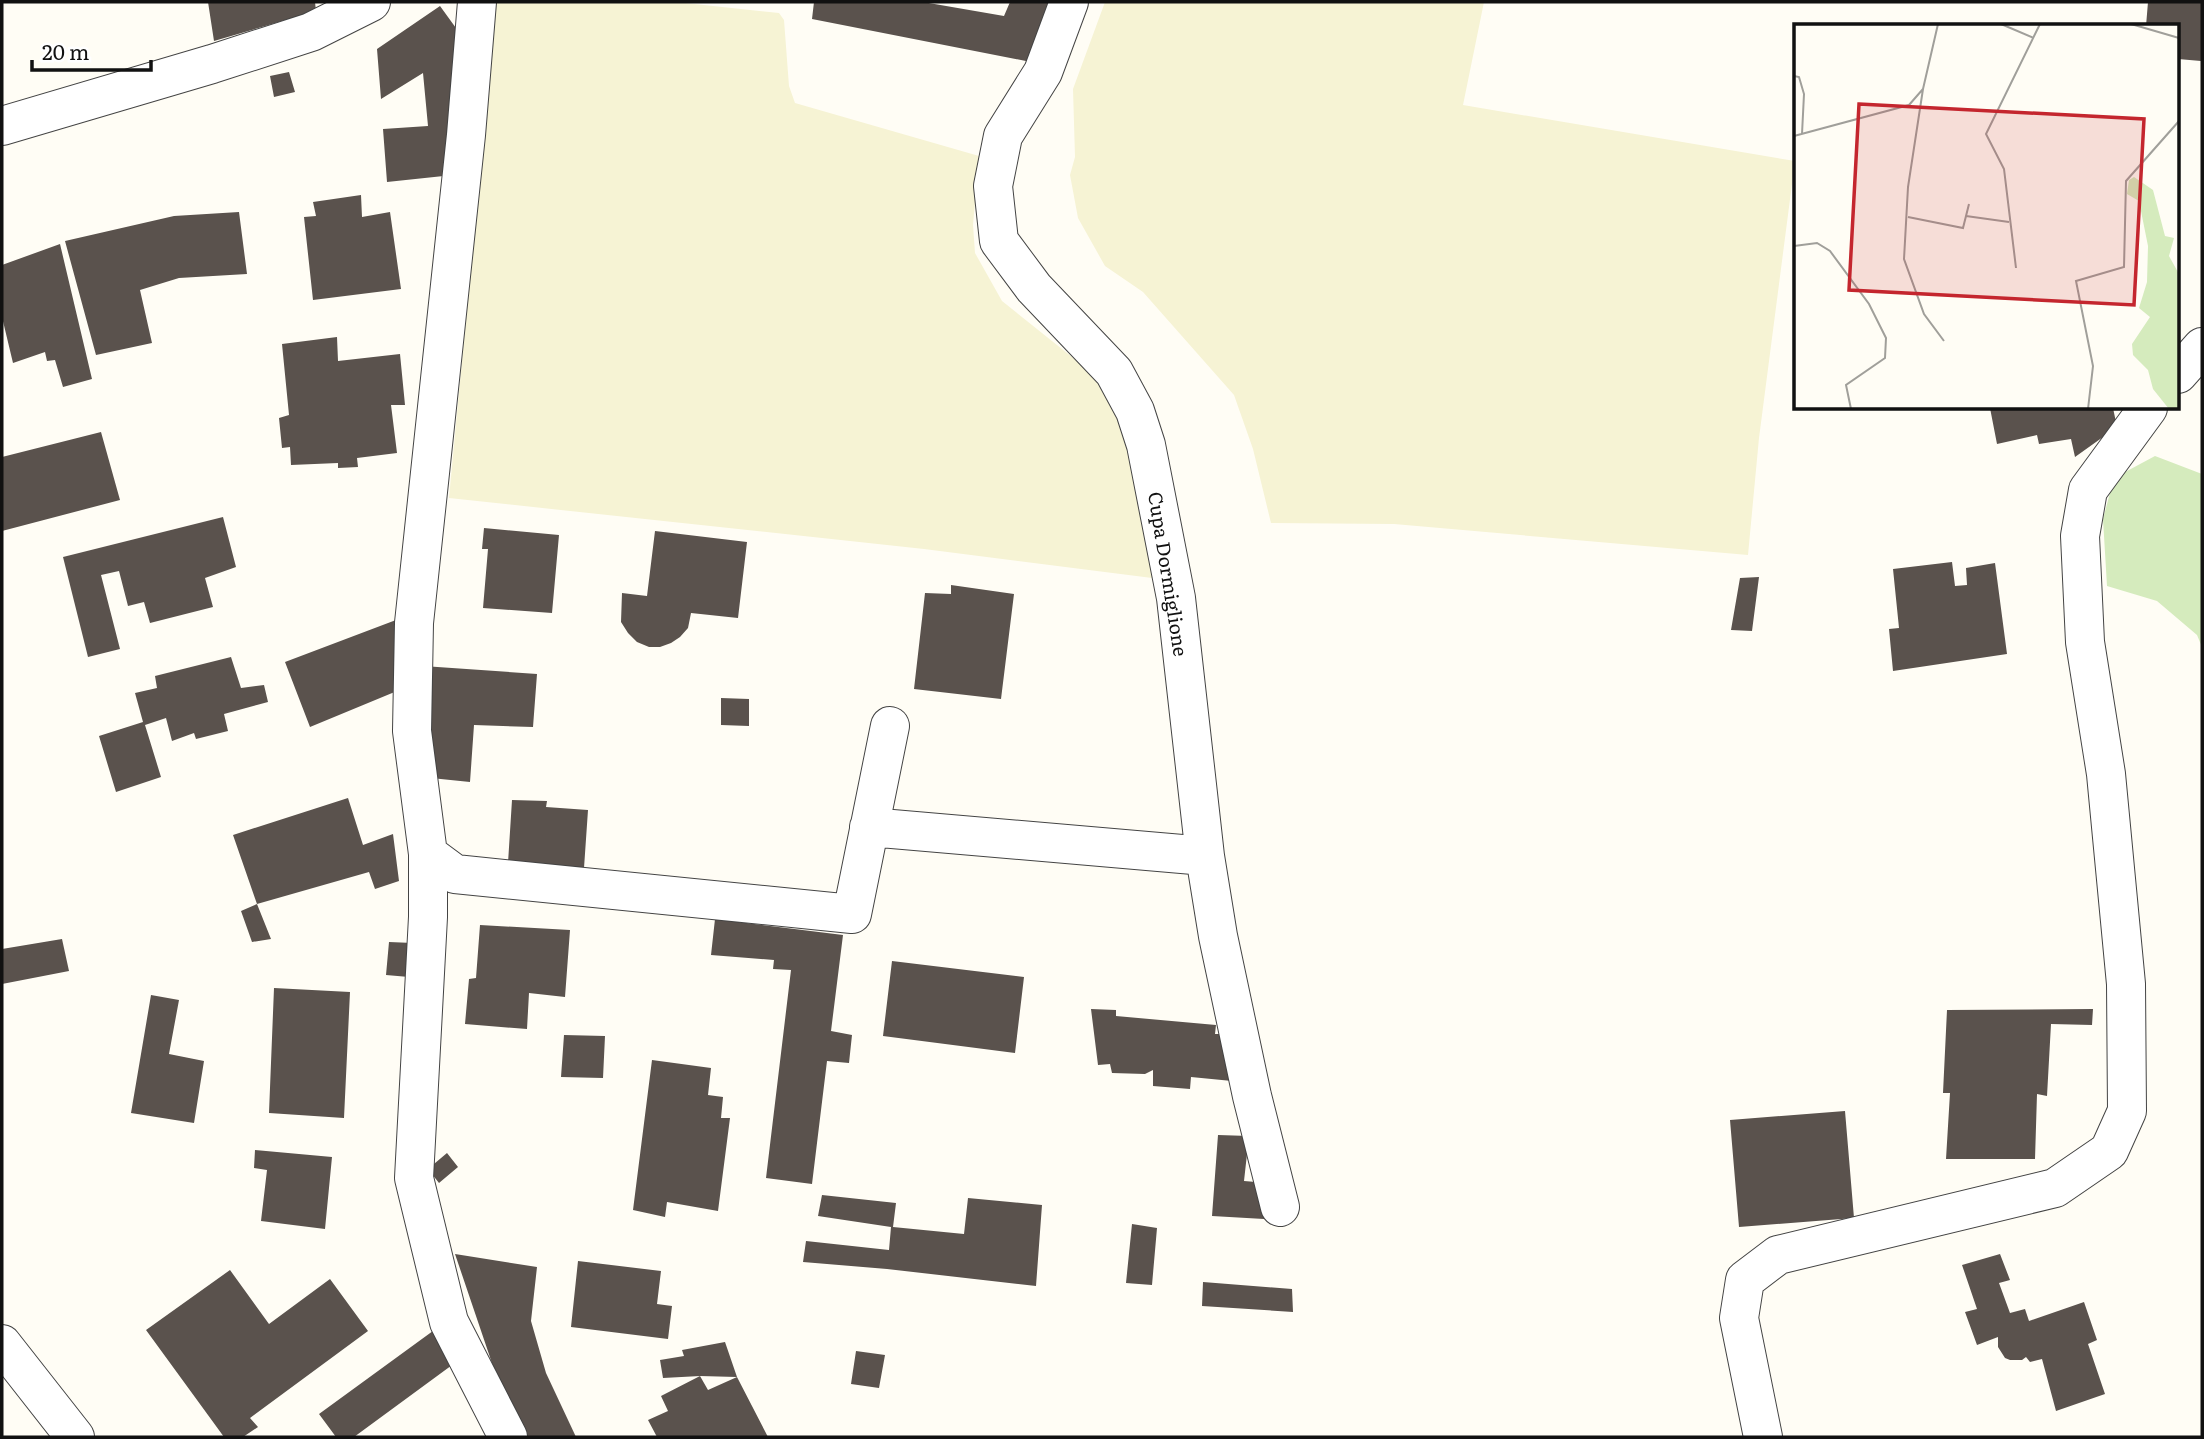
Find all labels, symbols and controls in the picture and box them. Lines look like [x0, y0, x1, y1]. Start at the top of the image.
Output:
inset map [1794, 24, 2180, 410]
scale bar [32, 28, 150, 72]
text: 20 m [42, 35, 89, 66]
street label: Cupa Dormiglione [1142, 489, 1196, 658]

